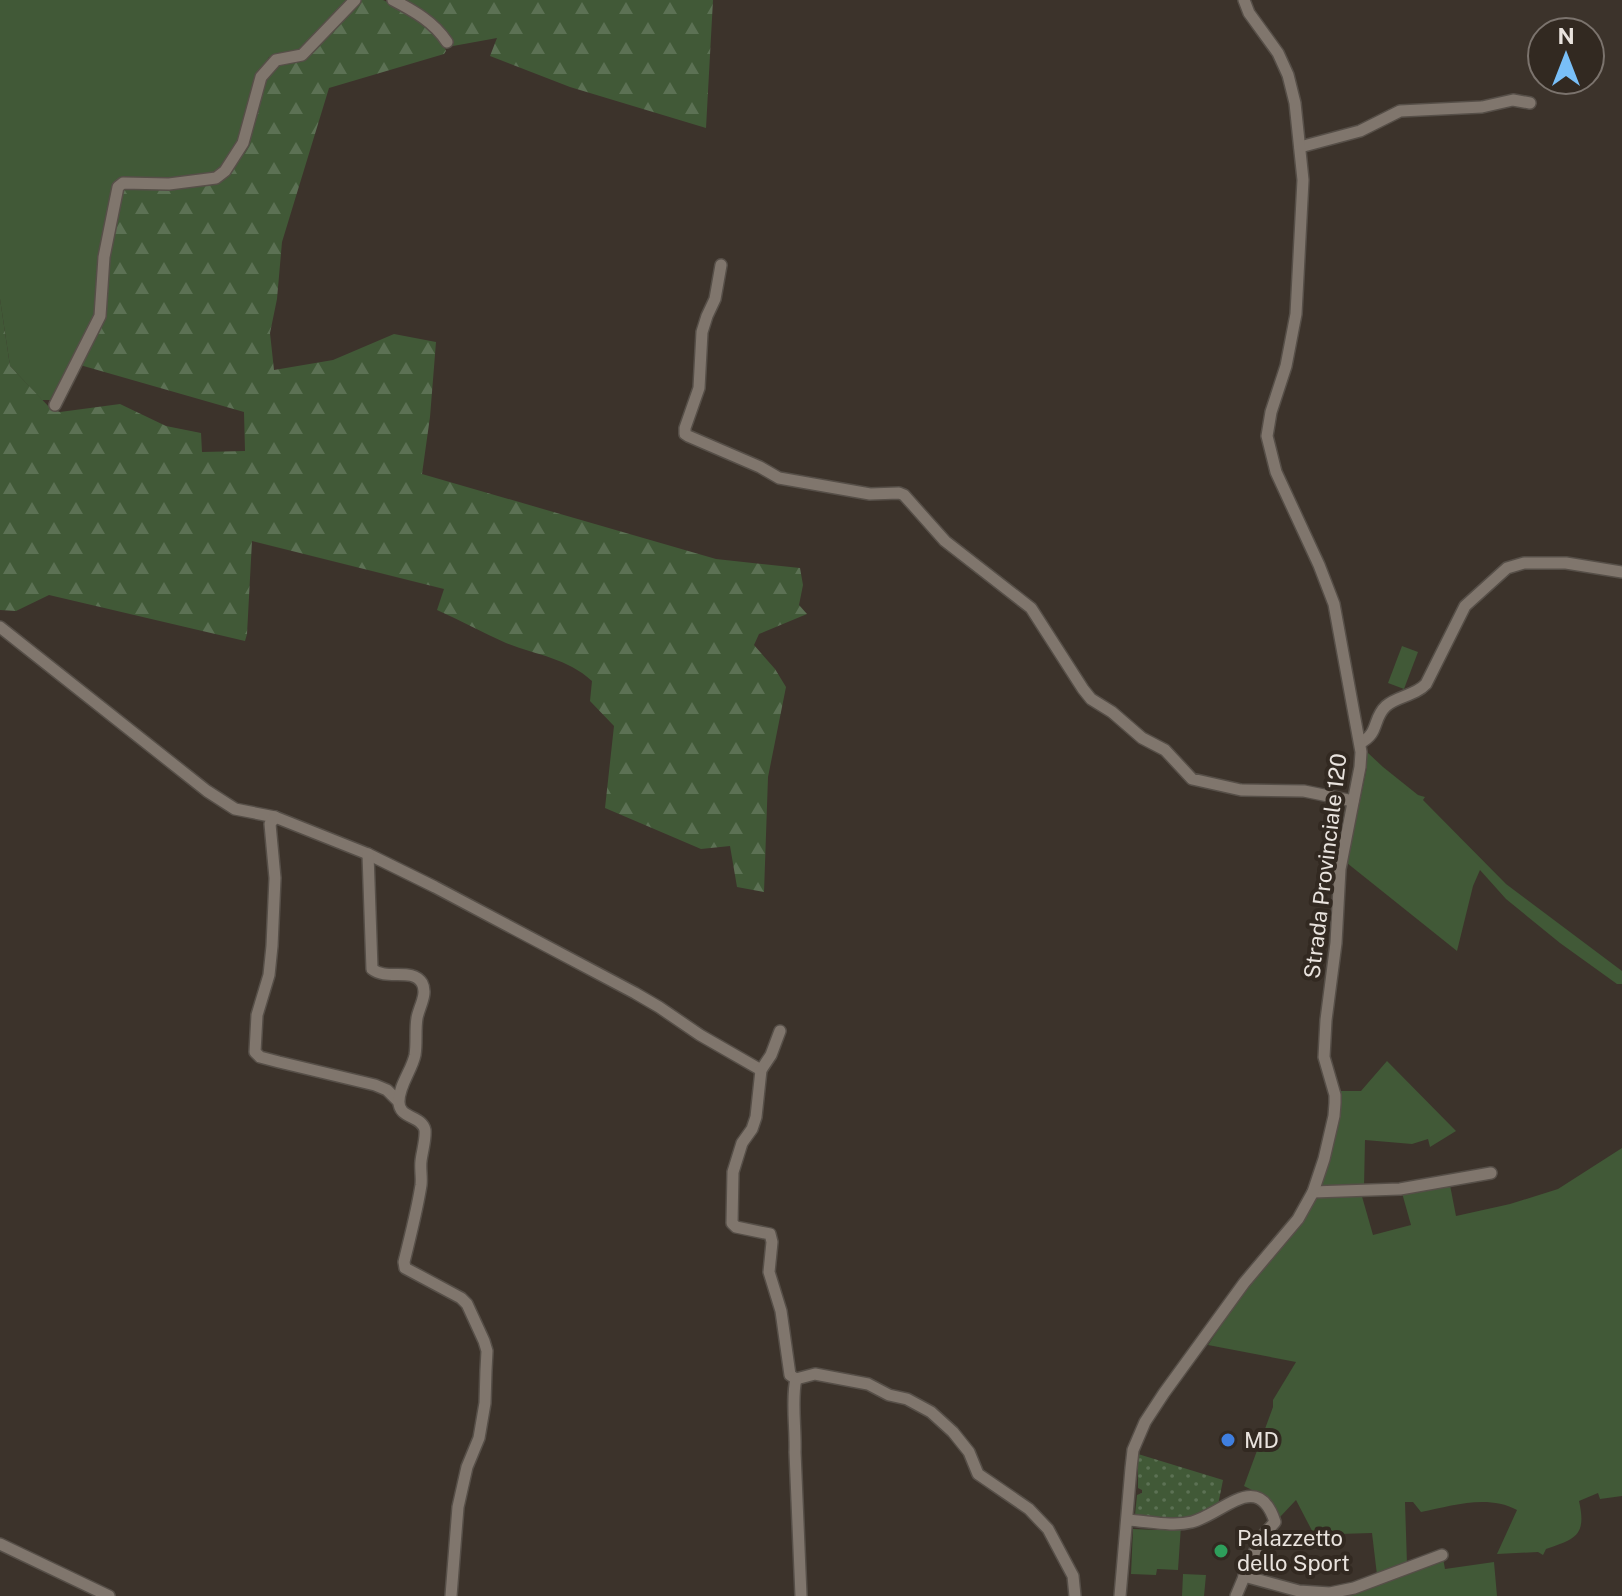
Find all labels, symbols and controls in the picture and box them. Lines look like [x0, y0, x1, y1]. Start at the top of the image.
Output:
north arrow [1526, 16, 1606, 96]
text: N [1557, 23, 1575, 49]
street label: Strada Provinciale 120 [1298, 752, 1352, 980]
place label: MD [1244, 1427, 1279, 1453]
marker: MD [1219, 1431, 1237, 1449]
place label: Palazzetto dello Sport [1237, 1525, 1350, 1576]
marker: Palazzetto dello Sport [1212, 1542, 1230, 1560]

